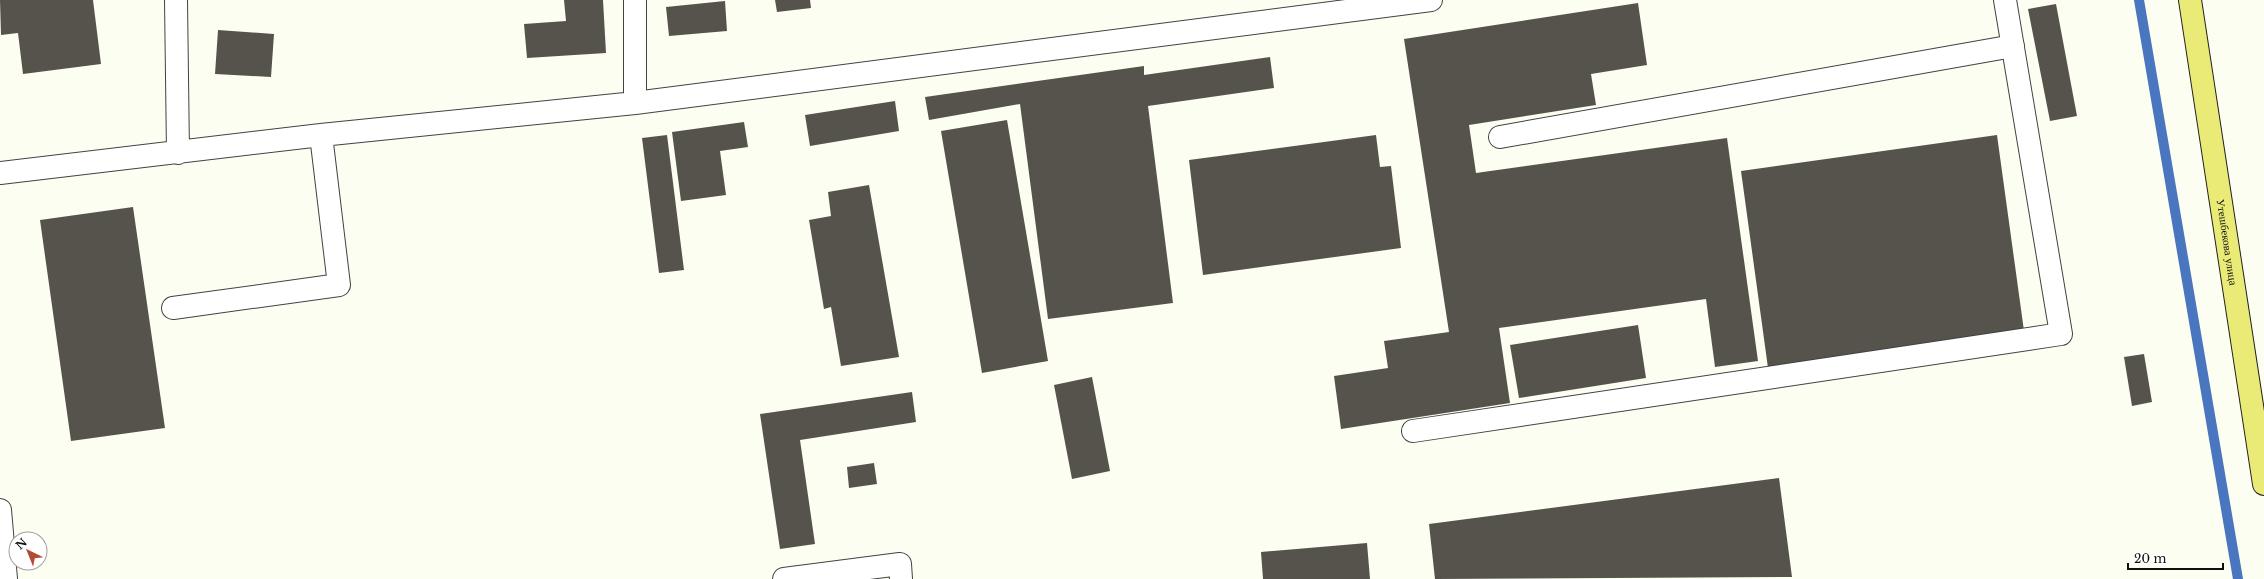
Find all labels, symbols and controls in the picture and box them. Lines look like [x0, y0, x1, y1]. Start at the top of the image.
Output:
street label: Утешбекова улица [2214, 198, 2241, 286]
north arrow [8, 531, 48, 571]
text: N [13, 535, 30, 552]
scale bar [2128, 545, 2223, 571]
text: 20 m [2134, 551, 2166, 566]

